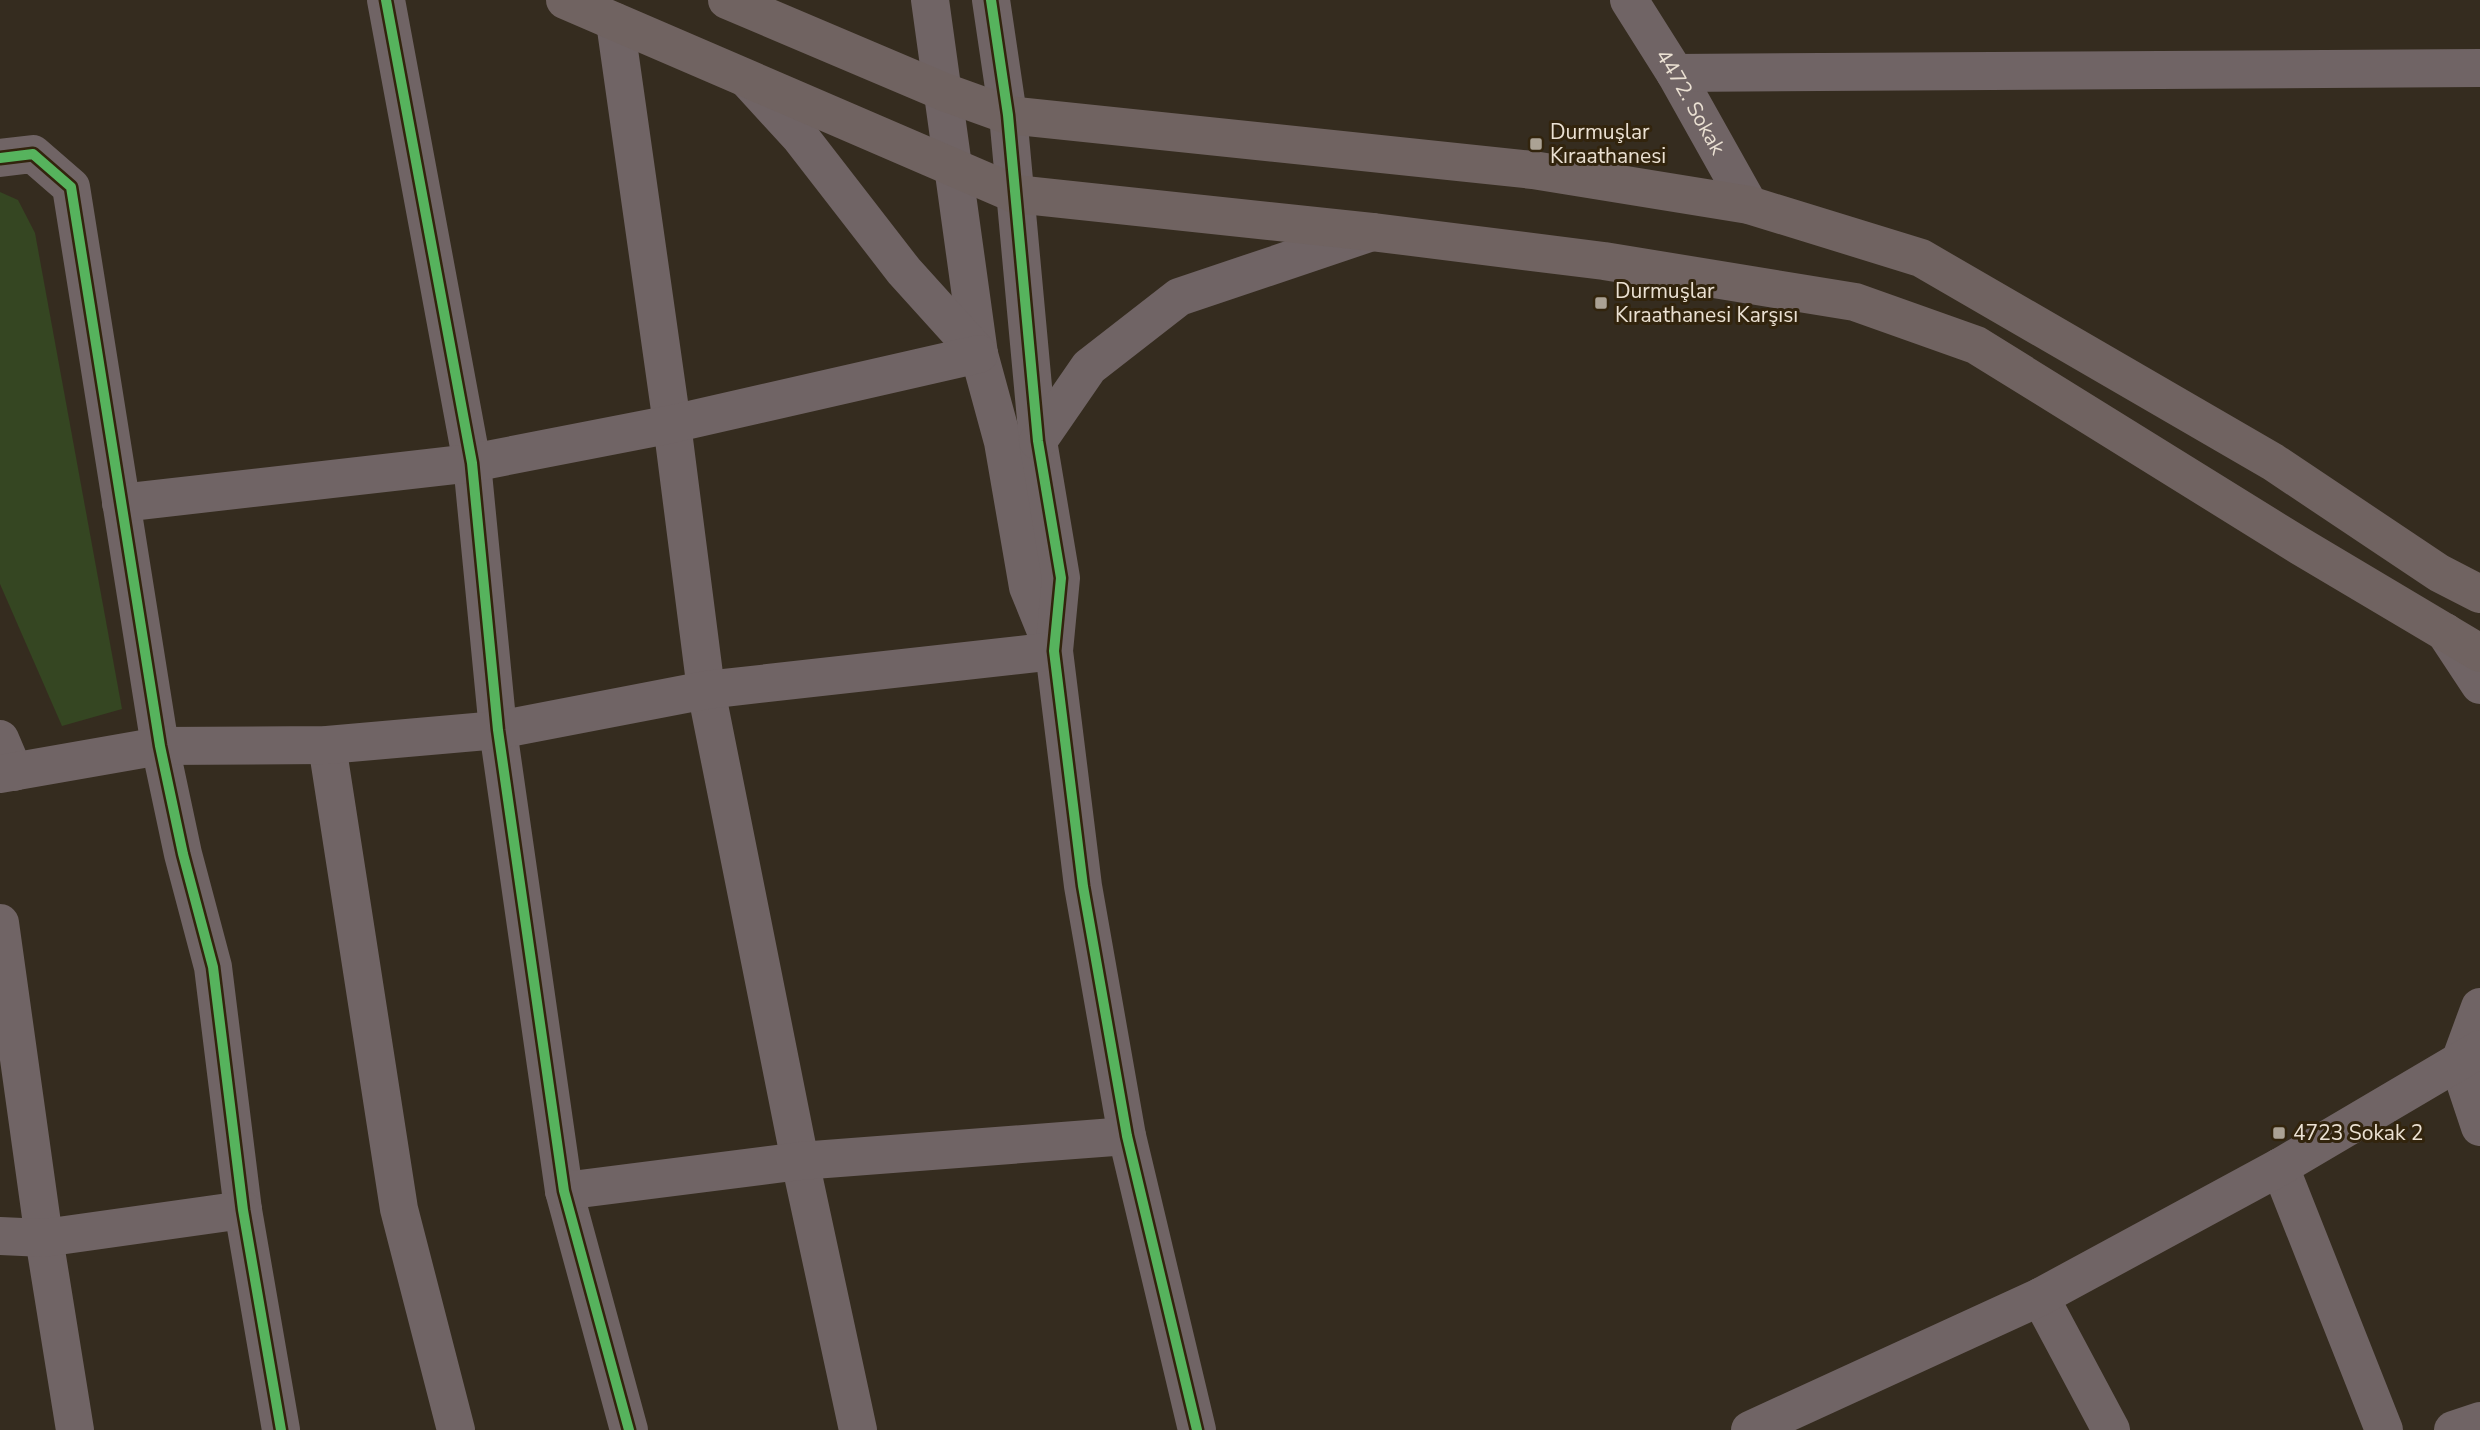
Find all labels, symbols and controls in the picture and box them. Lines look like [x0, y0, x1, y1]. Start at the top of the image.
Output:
street label: 4472. Sokak [1649, 44, 1732, 160]
place label: Durmuşlar Kıraathanesi [1550, 118, 1666, 170]
marker: Durmuşlar Kıraathanesi [1528, 136, 1544, 152]
place label: Durmuşlar Kıraathanesi Karşısı [1615, 277, 1798, 329]
marker: Durmuşlar Kıraathanesi Karşısı [1593, 295, 1609, 311]
place label: 4723 Sokak 2 [2293, 1119, 2423, 1147]
marker: 4723 Sokak 2 [2271, 1125, 2287, 1141]

